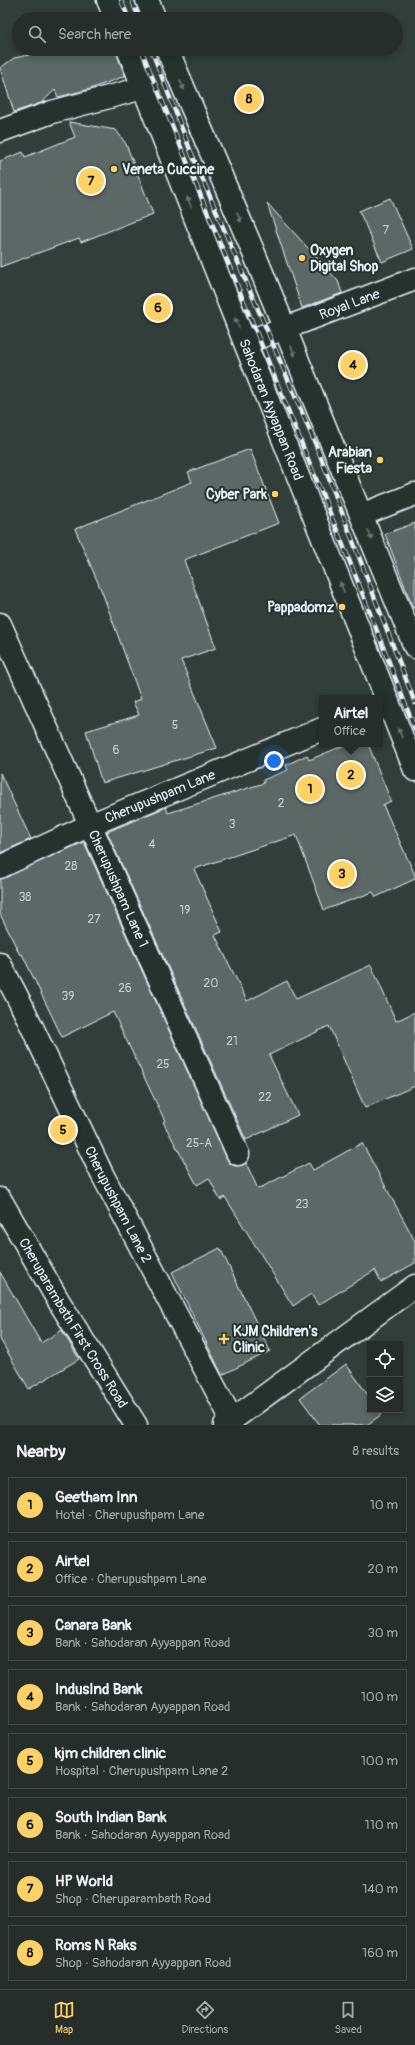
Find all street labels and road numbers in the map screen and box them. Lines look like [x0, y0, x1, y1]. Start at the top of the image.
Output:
street label: Royal Lane [317, 285, 382, 323]
street label: Sahodaran Ayyappan Road [235, 337, 307, 483]
street label: Cherupushpam Lane [102, 766, 218, 827]
street label: Cherupushpam Lane 1 [85, 828, 152, 950]
street label: Cherupushpam Lane 2 [81, 1143, 155, 1266]
street label: Cheruparambath First Cross Road [15, 1235, 131, 1411]

